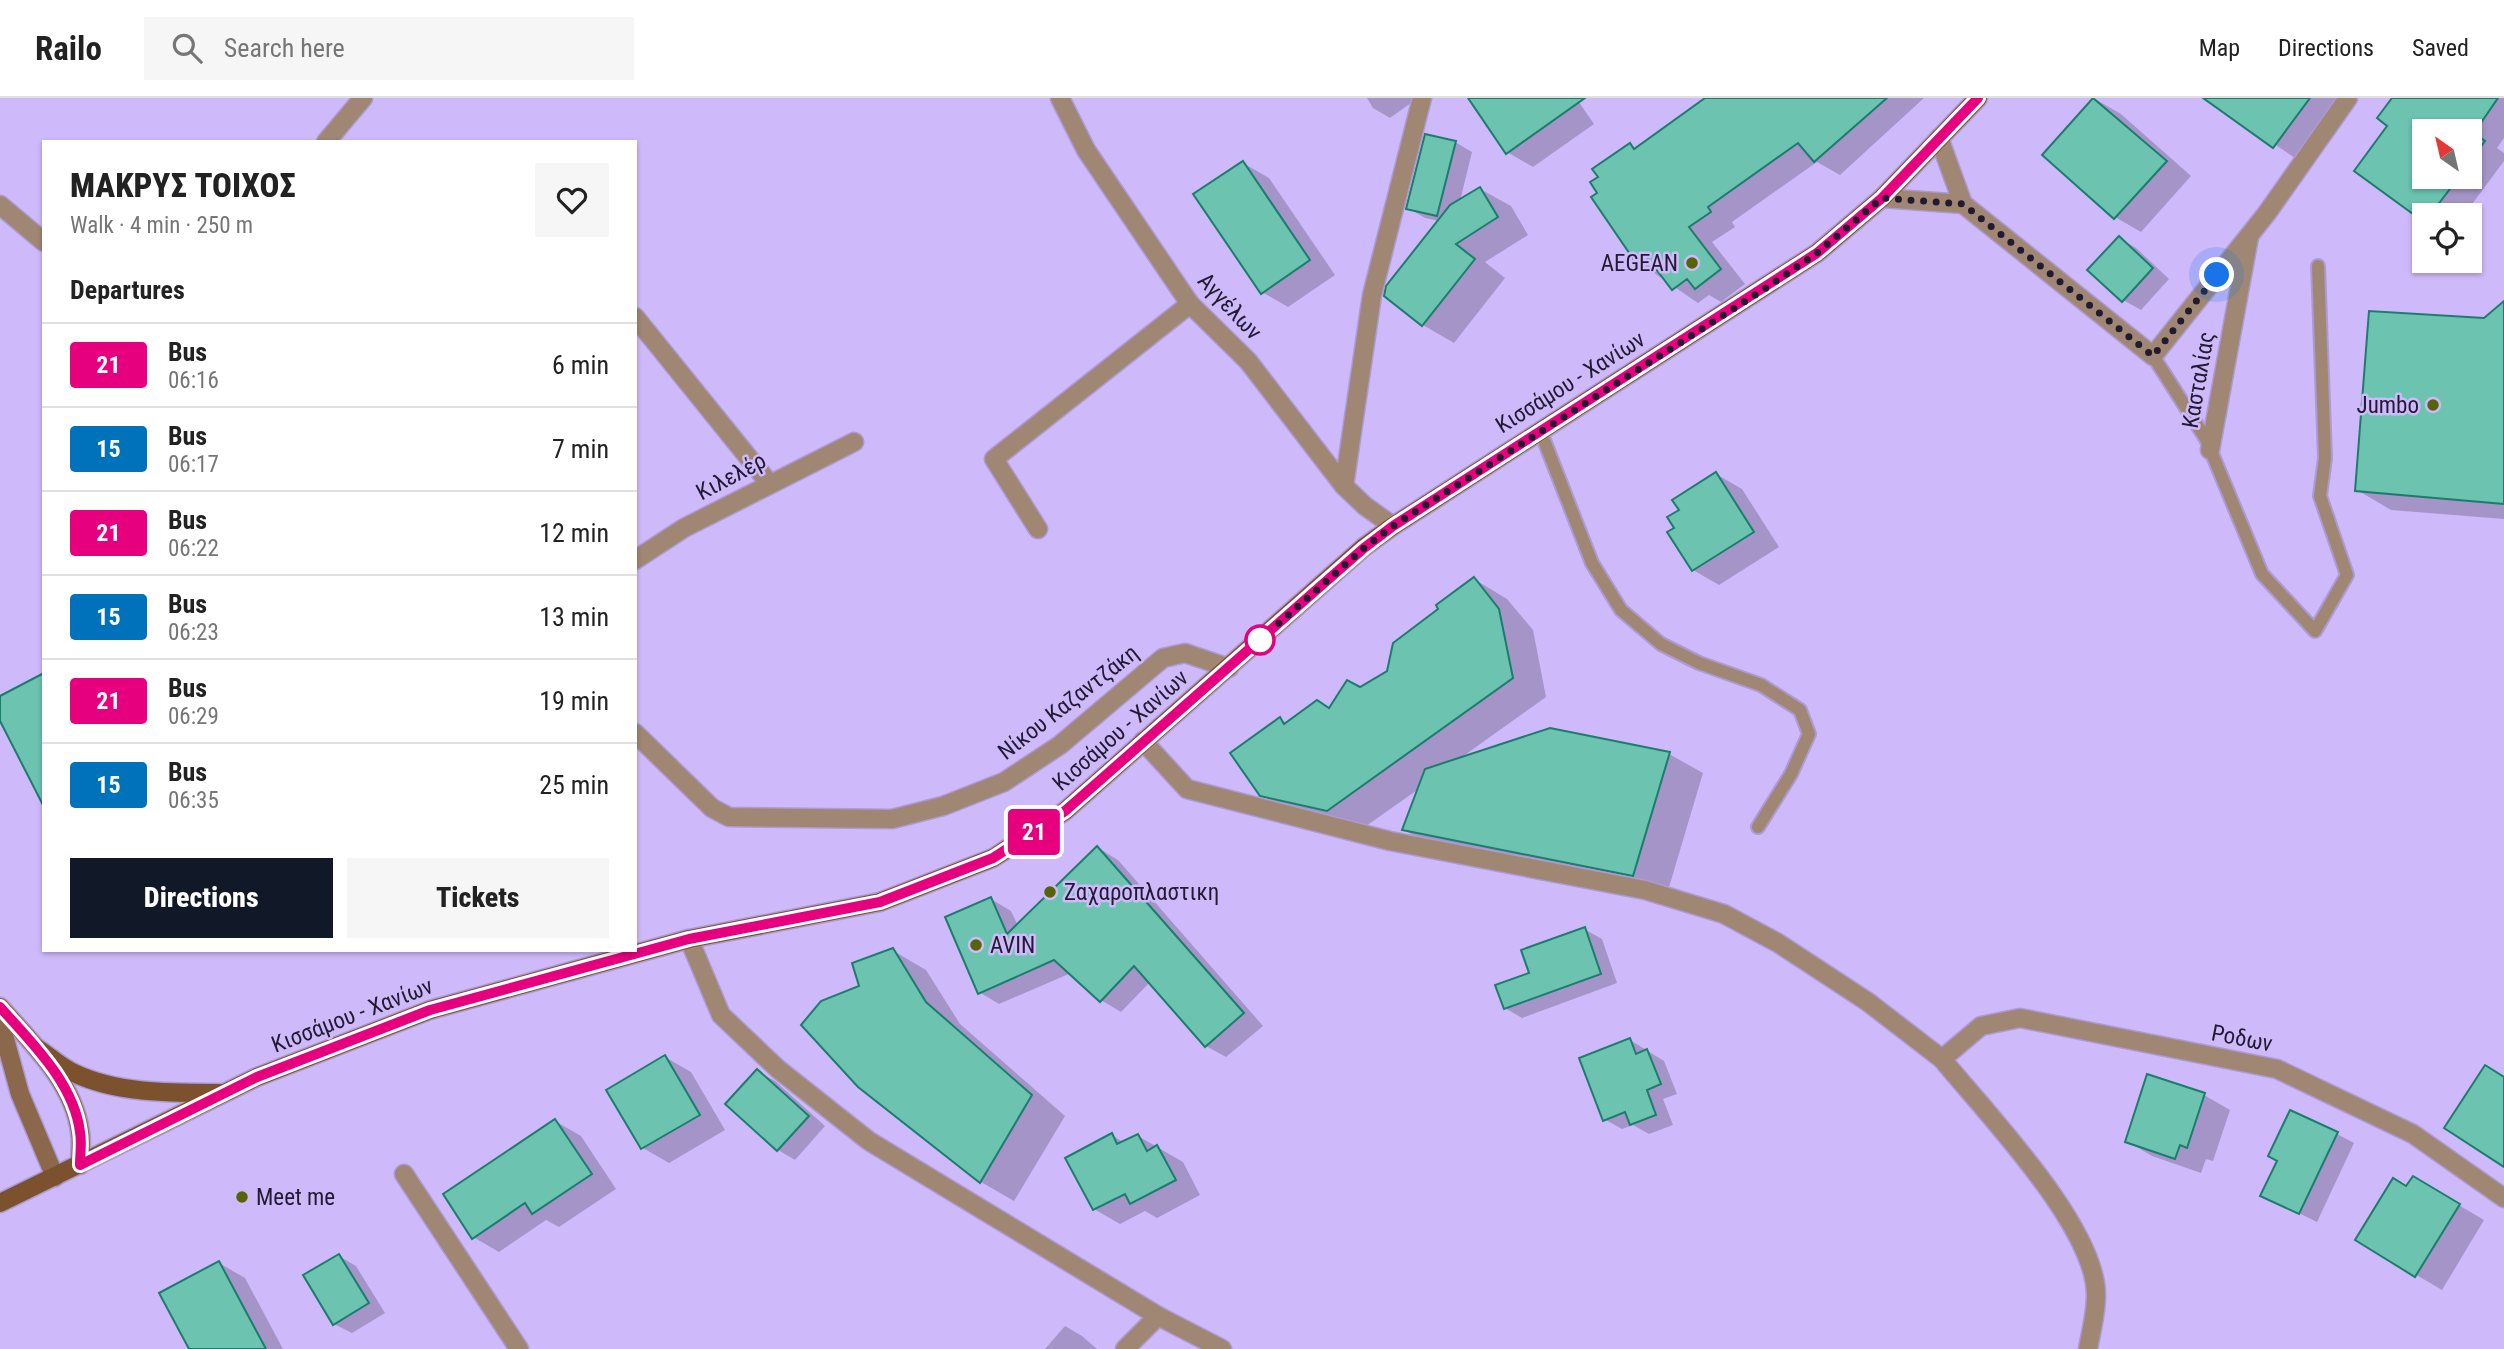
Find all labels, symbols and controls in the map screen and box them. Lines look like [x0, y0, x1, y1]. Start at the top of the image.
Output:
search box [144, 17, 634, 80]
text: Railo [35, 29, 102, 68]
icon: search [168, 29, 206, 67]
text: Search here [224, 33, 345, 63]
text: Map [2199, 34, 2240, 62]
text: Directions [2278, 34, 2374, 62]
text: Saved [2412, 34, 2469, 62]
north arrow [2412, 119, 2482, 189]
map controls [2412, 119, 2482, 273]
button: heart [535, 163, 609, 237]
text: ΜΑΚΡΥΣ ΤΟΙΧΟΣ [70, 166, 296, 205]
button: locate [2412, 203, 2482, 273]
text: Walk · 4 min · 250 m [70, 212, 253, 239]
place label: AEGEAN [1601, 250, 1678, 277]
marker: AEGEAN [1684, 255, 1700, 271]
your location [2199, 257, 2234, 292]
street label: Αγγέλων [1192, 267, 1267, 345]
text: Departures [70, 275, 185, 305]
street label: Κισσάμου - Χανίων [1491, 326, 1650, 439]
street label: Κασταλίας [2177, 330, 2220, 430]
text: Bus [168, 337, 207, 367]
text: 6 min [552, 350, 609, 380]
text: 21 [96, 351, 121, 379]
text: 06:16 [168, 367, 219, 394]
place label: Jumbo [2357, 392, 2419, 419]
marker: Jumbo [2425, 397, 2441, 413]
text: Bus [168, 421, 207, 451]
text: 7 min [552, 434, 609, 464]
text: 15 [96, 435, 121, 463]
street label: Κιλελέρ [692, 447, 771, 506]
text: 06:17 [168, 451, 219, 478]
text: Bus [168, 505, 207, 535]
text: 12 min [539, 518, 609, 548]
text: 21 [96, 519, 121, 547]
text: 06:22 [168, 535, 219, 562]
text: Bus [168, 589, 207, 619]
text: 13 min [539, 602, 609, 632]
text: 15 [96, 603, 121, 631]
text: 06:23 [168, 619, 219, 646]
unlabelled marker [1245, 625, 1275, 655]
street label: Νίκου Καζαντζάκη [993, 639, 1144, 766]
street label: Κισσάμου - Χανίων [1047, 664, 1194, 797]
text: Bus [168, 673, 207, 703]
text: 19 min [539, 686, 609, 716]
text: 21 [96, 687, 121, 715]
text: 06:29 [168, 703, 219, 730]
text: Bus [168, 757, 207, 787]
text: 25 min [539, 770, 609, 800]
text: 15 [96, 771, 121, 799]
text: 06:35 [168, 787, 219, 814]
line badge: 21 [1002, 809, 1066, 855]
text: 21 [1022, 818, 1046, 846]
button: Directions [70, 858, 333, 938]
button: Tickets [347, 858, 609, 938]
place label: Ζαχαροπλαστικη [1064, 879, 1219, 906]
marker: Ζαχαροπλαστικη [1042, 884, 1058, 900]
place label: AVIN [990, 932, 1035, 959]
marker: AVIN [968, 937, 984, 953]
street label: Κισσάμου - Χανίων [268, 972, 437, 1059]
street label: Ροδων [2209, 1019, 2275, 1058]
place label: Meet me [256, 1184, 335, 1211]
marker: Meet me [234, 1189, 250, 1205]

